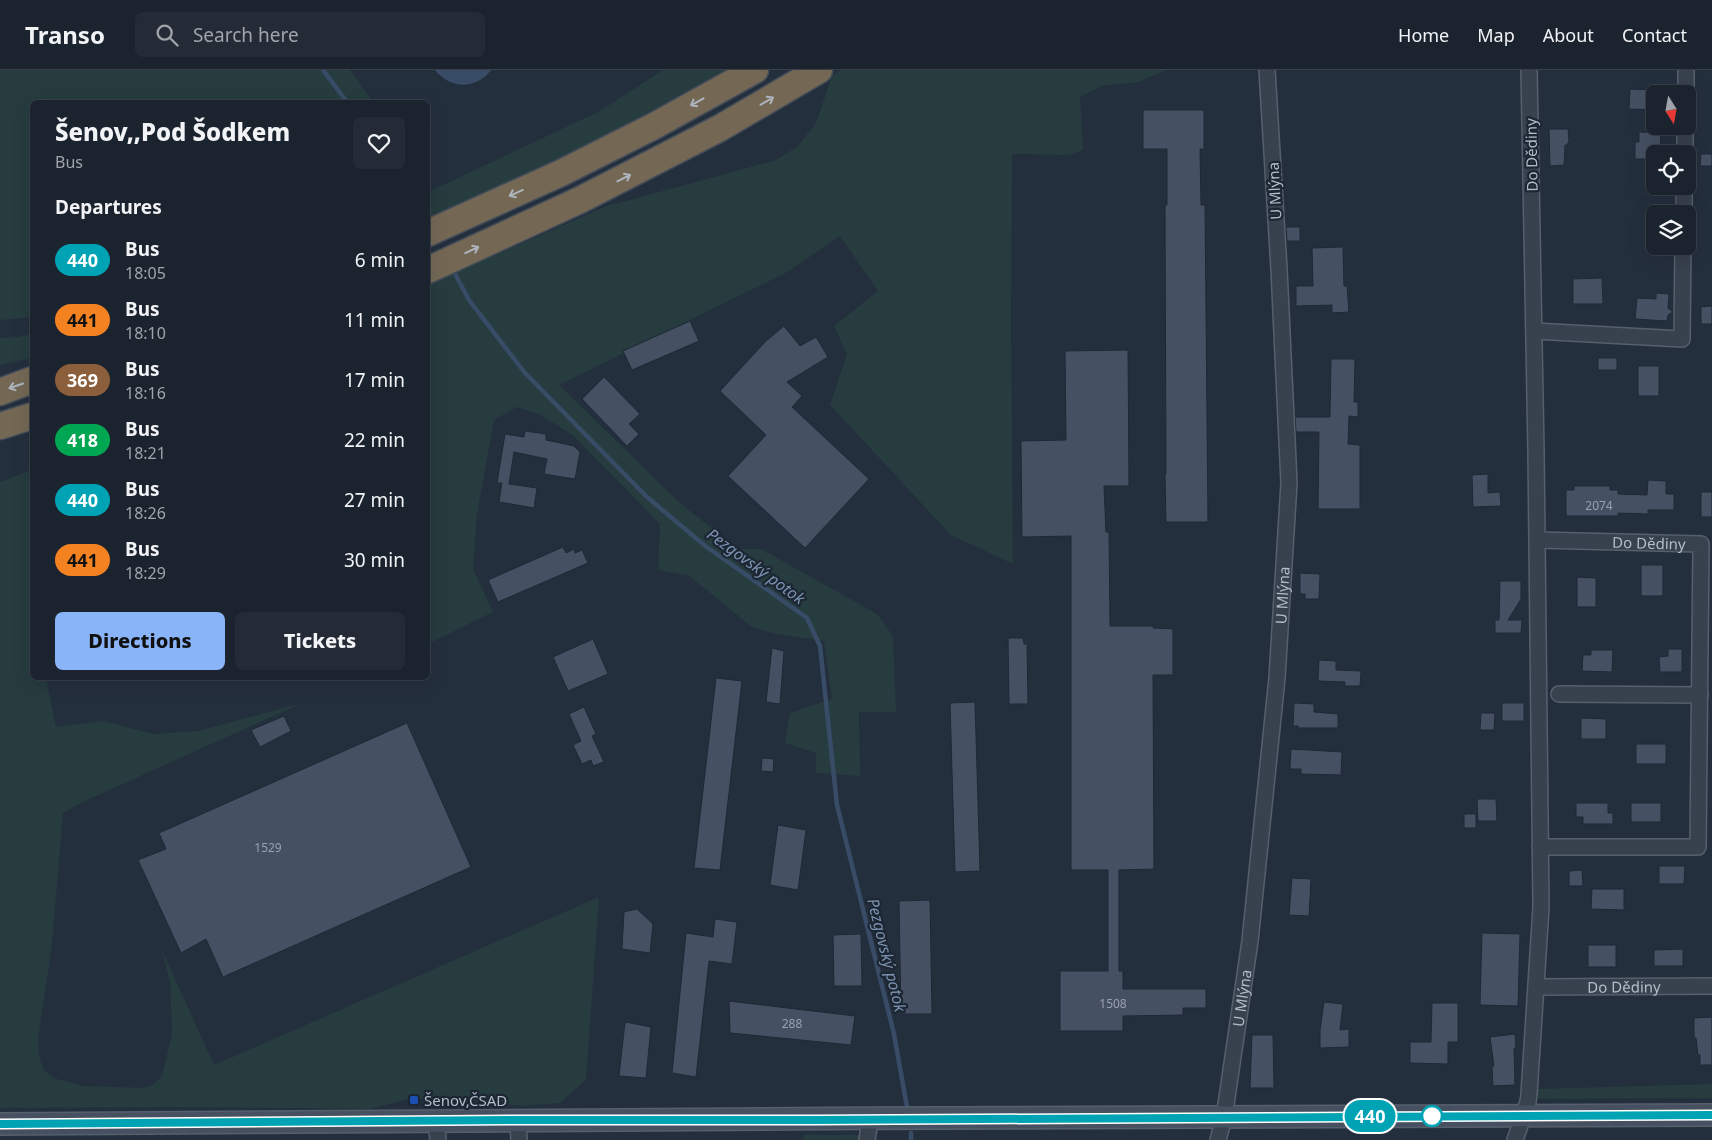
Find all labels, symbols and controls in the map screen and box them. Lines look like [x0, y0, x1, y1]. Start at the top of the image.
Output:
search box [135, 12, 485, 57]
text: Transo [25, 18, 105, 51]
icon: search [153, 21, 181, 49]
text: Search here [193, 22, 299, 48]
text: Home [1398, 23, 1449, 47]
text: Map [1477, 23, 1515, 47]
text: About [1543, 23, 1594, 47]
text: Contact [1622, 23, 1687, 47]
north arrow [1646, 85, 1696, 135]
map controls [1646, 85, 1696, 255]
one-way arrow [759, 95, 773, 105]
one-way arrow [690, 98, 705, 108]
text: Šenov,,Pod Šodkem [55, 115, 290, 148]
button: heart [353, 117, 405, 169]
street label: Do Dědiny [1520, 118, 1542, 192]
button: locate [1646, 145, 1696, 195]
text: Bus [55, 151, 83, 173]
street label: U Mlýna [1263, 162, 1285, 220]
one-way arrow [616, 173, 631, 183]
one-way arrow [509, 188, 524, 198]
text: Departures [55, 194, 162, 220]
button: layers [1646, 205, 1696, 255]
text: Bus [125, 236, 160, 262]
one-way arrow [464, 245, 479, 254]
text: 6 min [355, 247, 405, 273]
text: 440 [67, 248, 98, 272]
text: 18:05 [125, 262, 166, 284]
text: Bus [125, 296, 160, 322]
text: 11 min [344, 307, 405, 333]
text: 441 [67, 308, 98, 332]
text: 18:10 [125, 322, 166, 344]
text: Bus [125, 356, 160, 382]
text: 17 min [344, 367, 405, 393]
text: 369 [67, 368, 98, 392]
one-way arrow [9, 382, 25, 391]
text: 18:16 [125, 382, 166, 404]
text: Bus [125, 416, 160, 442]
text: 22 min [344, 427, 405, 453]
text: 418 [67, 428, 98, 452]
text: 18:21 [125, 442, 166, 464]
text: Bus [125, 476, 160, 502]
text: 27 min [344, 487, 405, 513]
text: 440 [67, 488, 98, 512]
house number: 2074 [1585, 497, 1613, 514]
text: 18:26 [125, 502, 166, 524]
water label: Pezgovský potok [702, 523, 810, 610]
street label: Do Dědiny [1612, 532, 1686, 554]
text: Bus [125, 536, 160, 562]
text: 30 min [344, 547, 405, 573]
text: 441 [67, 548, 98, 572]
text: 18:29 [125, 562, 166, 584]
street label: U Mlýna [1270, 566, 1294, 625]
button: Directions [55, 612, 225, 670]
button: Tickets [235, 612, 405, 670]
house number: 1529 [254, 839, 282, 856]
water label: Pezgovský potok [862, 896, 912, 1015]
street label: U Mlýna [1228, 968, 1256, 1028]
street label: Do Dědiny [1587, 976, 1661, 997]
house number: 1508 [1099, 995, 1127, 1012]
house number: 288 [782, 1015, 802, 1032]
place label: Šenov,ČSAD [424, 1090, 507, 1110]
marker: Šenov,ČSAD [408, 1094, 420, 1106]
line badge: 440 [1341, 1100, 1399, 1132]
text: 440 [1355, 1104, 1385, 1128]
unlabelled marker [1421, 1105, 1443, 1127]

